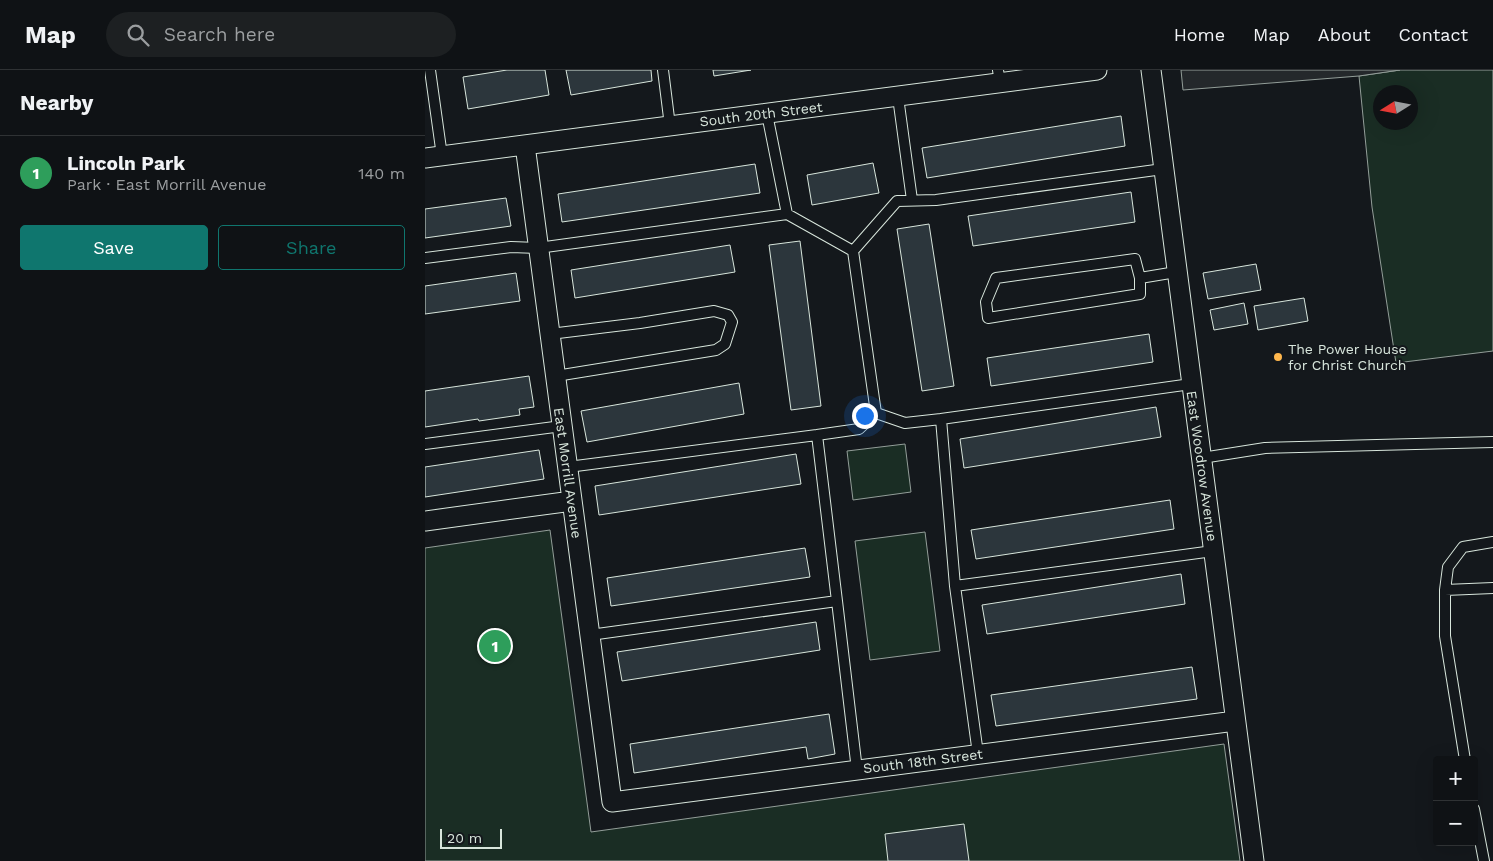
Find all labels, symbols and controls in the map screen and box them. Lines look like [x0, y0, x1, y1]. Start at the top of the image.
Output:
search box [106, 12, 456, 57]
text: Map [25, 21, 76, 49]
icon: search [124, 21, 152, 49]
text: Search here [164, 23, 275, 46]
text: Home [1174, 24, 1225, 45]
text: Map [1253, 24, 1290, 45]
text: About [1318, 24, 1370, 45]
text: Contact [1398, 24, 1468, 45]
north arrow [1373, 85, 1418, 130]
text: Nearby [20, 90, 93, 115]
street label: South 20th Street [699, 99, 823, 129]
text: Lincoln Park [67, 152, 185, 175]
text: 1 [33, 164, 39, 183]
text: 140 m [358, 164, 405, 183]
text: Park · East Morrill Avenue [67, 175, 267, 194]
button: Save [20, 225, 208, 270]
button: Share [218, 225, 405, 270]
place label: The Power House for Christ Church [1288, 341, 1407, 373]
marker: The Power House for Christ Church [1272, 351, 1284, 363]
street label: East Woodrow Avenue [1184, 390, 1220, 542]
your location [852, 403, 878, 429]
street label: East Morrill Avenue [551, 406, 585, 540]
pin: 1 [479, 627, 511, 665]
street label: South 18th Street [862, 746, 984, 776]
map controls [1433, 756, 1478, 846]
button: + [1433, 756, 1478, 801]
button: − [1433, 801, 1478, 846]
scale bar [440, 826, 503, 849]
text: 20 m [447, 830, 482, 846]

